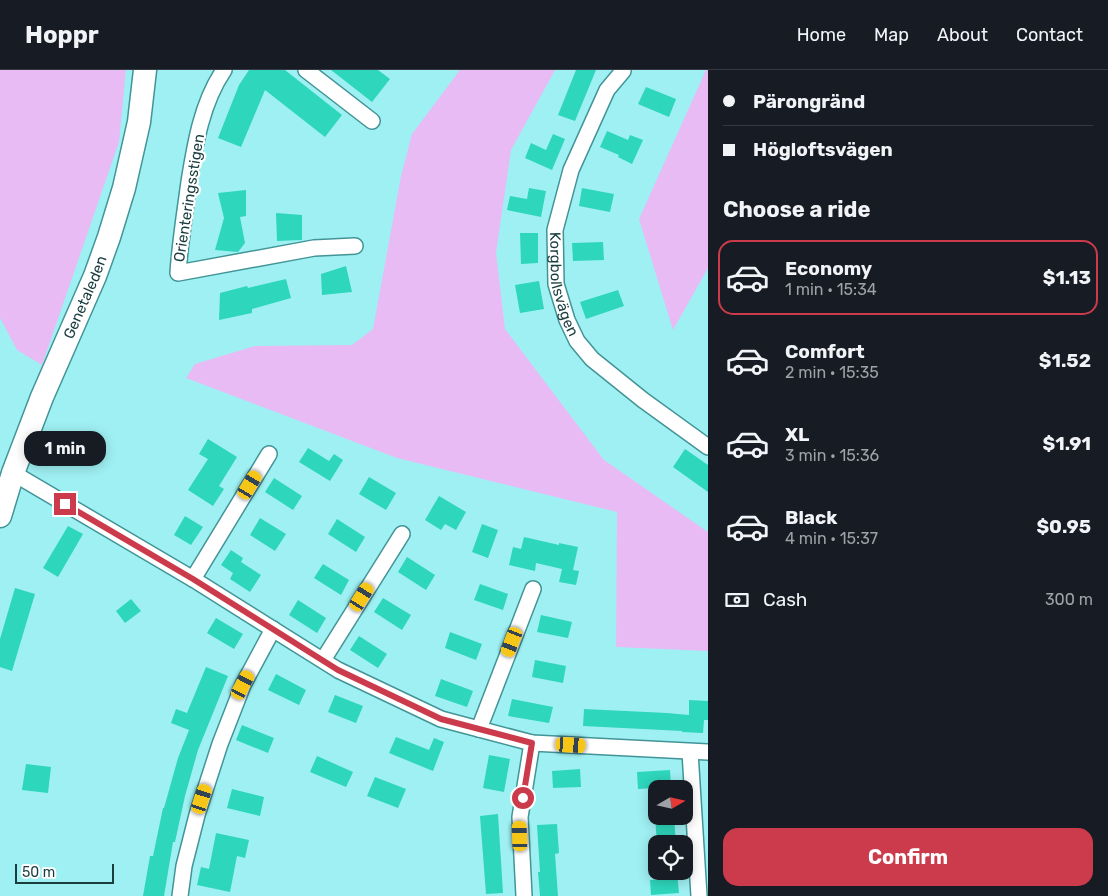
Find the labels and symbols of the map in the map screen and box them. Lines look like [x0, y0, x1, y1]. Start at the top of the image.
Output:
street label: Orienteringsstigen [170, 133, 208, 263]
street label: Korgbollsvägen [546, 232, 582, 339]
street label: Genetaleden [60, 253, 111, 342]
callout: 1 min [24, 432, 106, 466]
car [235, 468, 264, 502]
route end [54, 493, 76, 515]
car [347, 580, 376, 614]
car [499, 625, 524, 659]
car [229, 668, 256, 702]
car [555, 737, 586, 753]
north arrow [648, 780, 692, 825]
car [190, 782, 213, 816]
route start [512, 787, 534, 809]
car [511, 821, 528, 851]
scale bar [15, 861, 114, 884]

